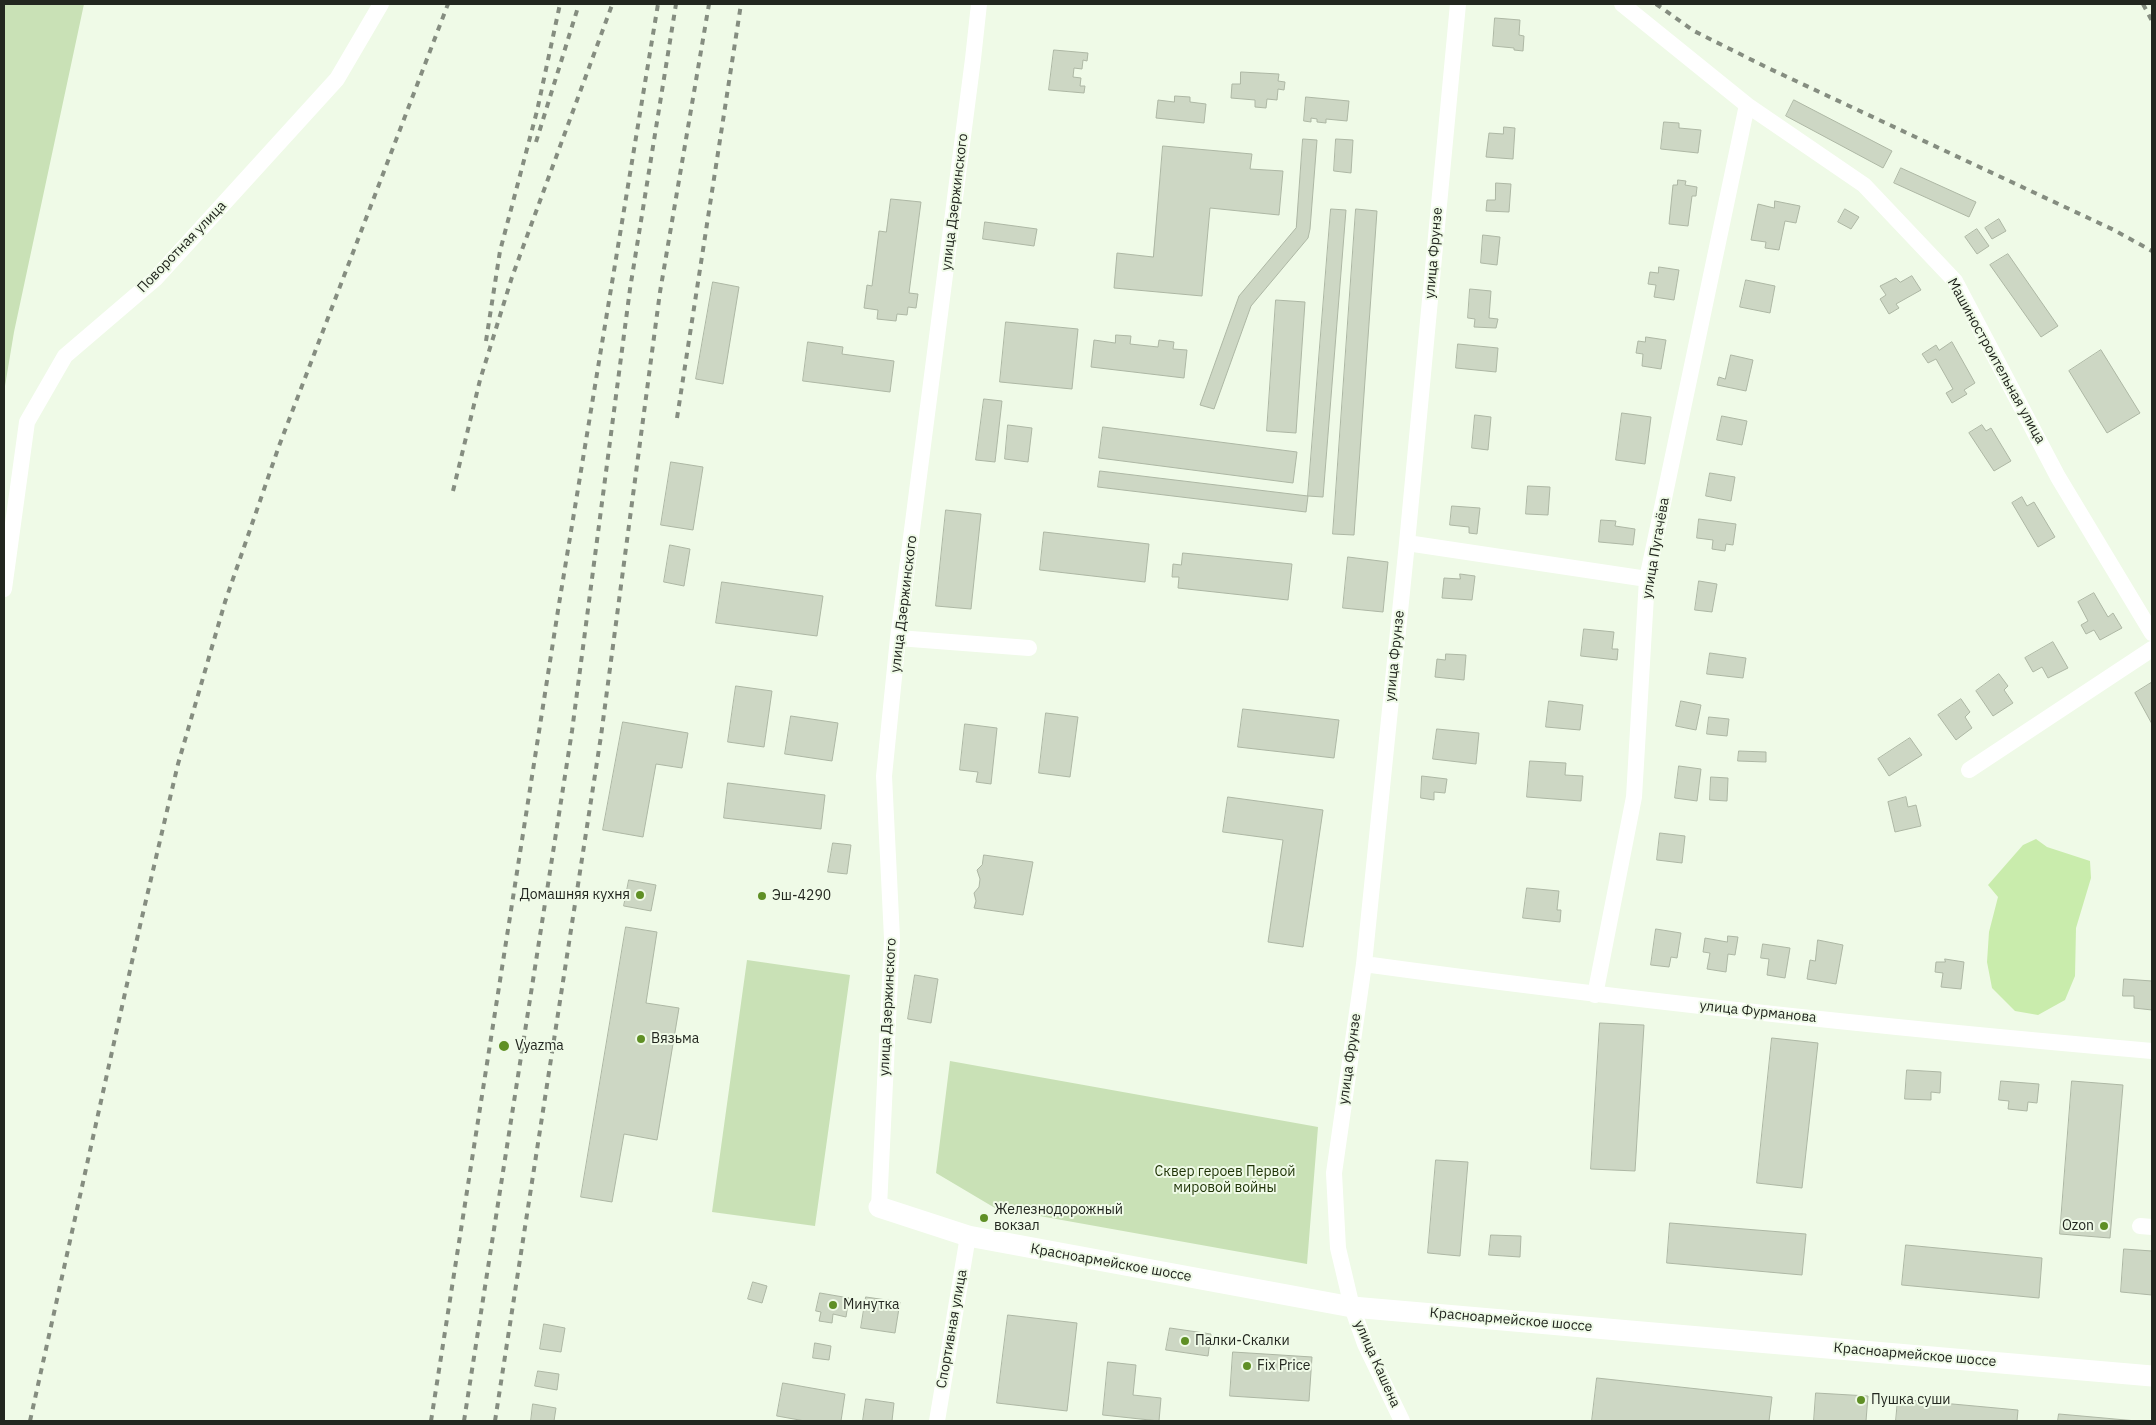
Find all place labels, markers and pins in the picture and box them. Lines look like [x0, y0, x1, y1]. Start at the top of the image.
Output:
place label: Домашняя кухня [520, 887, 630, 903]
place label: Эш-4290 [772, 888, 831, 904]
marker: Домашняя кухня [634, 889, 646, 901]
marker: Эш-4290 [756, 890, 768, 902]
place label: Вязьма [651, 1031, 699, 1047]
marker: Вязьма [635, 1033, 647, 1045]
place label: Vyazma [515, 1038, 564, 1054]
marker: Vyazma [497, 1039, 511, 1053]
place label: Железнодорожный вокзал [994, 1202, 1123, 1234]
marker: Железнодорожный вокзал [978, 1212, 990, 1224]
place label: Ozon [2062, 1218, 2094, 1234]
marker: Ozon [2098, 1220, 2110, 1232]
place label: Минутка [843, 1297, 900, 1313]
marker: Минутка [827, 1299, 839, 1311]
place label: Палки-Скалки [1195, 1333, 1290, 1349]
marker: Палки-Скалки [1179, 1335, 1191, 1347]
place label: Fix Price [1257, 1358, 1310, 1374]
marker: Fix Price [1241, 1360, 1253, 1372]
place label: Пушка суши [1871, 1392, 1951, 1408]
marker: Пушка суши [1855, 1394, 1867, 1406]

